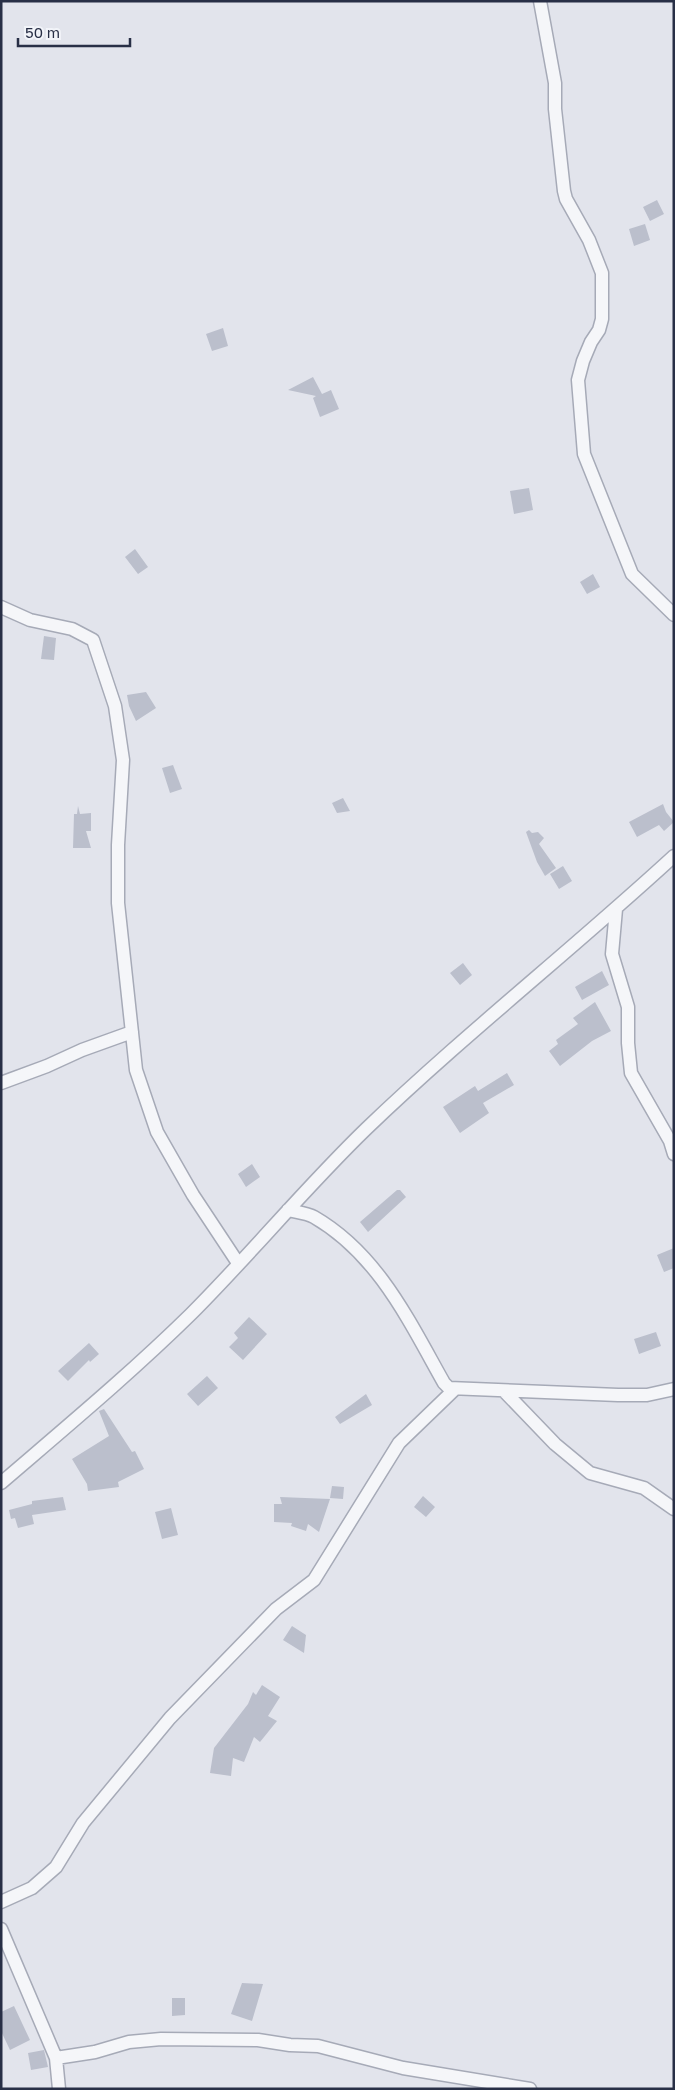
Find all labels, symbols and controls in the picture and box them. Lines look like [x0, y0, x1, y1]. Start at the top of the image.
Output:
scale bar [18, 15, 130, 47]
text: 50 m [25, 23, 60, 41]

